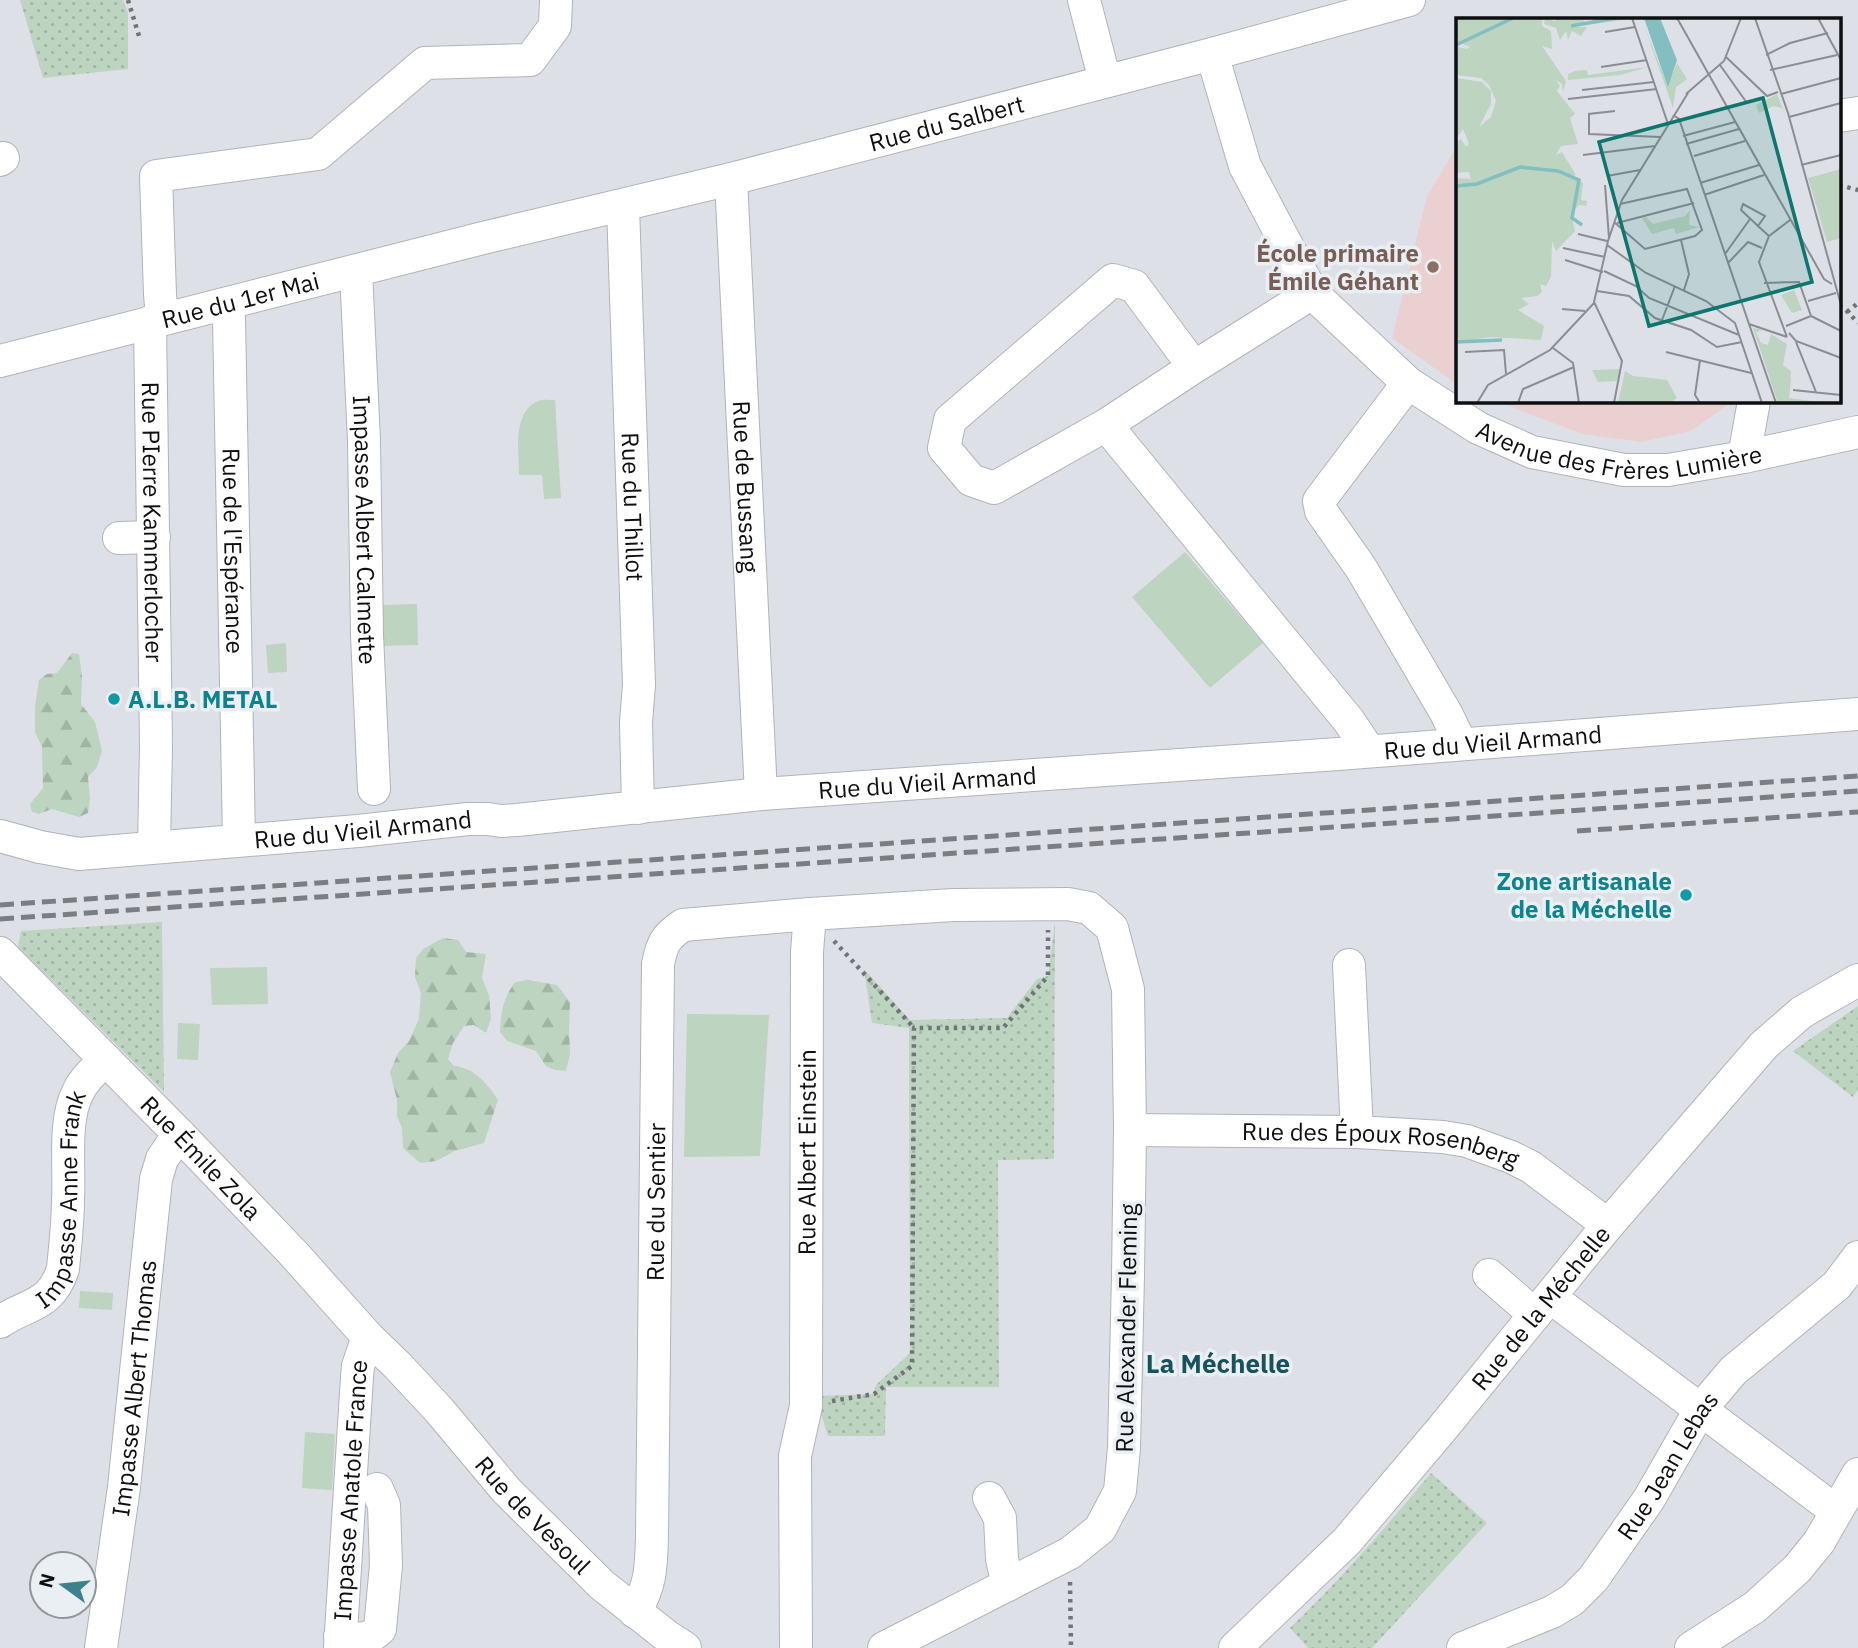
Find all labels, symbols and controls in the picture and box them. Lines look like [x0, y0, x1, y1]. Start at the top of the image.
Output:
inset map [1456, 18, 1840, 402]
street label: Rue du Salbert [866, 88, 1027, 158]
place label: École primaire Émile Géhant [1256, 237, 1419, 297]
marker: École primaire Émile Géhant [1425, 259, 1441, 275]
street label: Rue du 1er Mai [158, 264, 323, 335]
street label: Rue PIerre Kammerlocher [135, 381, 171, 663]
street label: Impasse Albert Calmette [346, 394, 384, 665]
street label: Rue de Bussang [726, 400, 766, 574]
street label: Avenue des Frères Lumière [1471, 413, 1765, 486]
street label: Rue du Thillot [615, 432, 652, 582]
street label: Rue de l'Espérance [215, 447, 251, 654]
place label: A.L.B. METAL [128, 683, 278, 715]
marker: A.L.B. METAL [106, 691, 122, 707]
street label: Rue du Vieil Armand [1383, 718, 1603, 766]
street label: Rue du Vieil Armand [817, 759, 1038, 806]
street label: Rue du Vieil Armand [253, 803, 473, 856]
place label: Zone artisanale de la Méchelle [1497, 865, 1672, 925]
marker: Zone artisanale de la Méchelle [1678, 887, 1694, 903]
street label: Rue Albert Einstein [790, 1049, 823, 1255]
street label: Impasse Anne Frank [29, 1085, 93, 1315]
street label: Rue Émile Zola [134, 1089, 269, 1227]
street label: Rue des Époux Rosenberg [1242, 1115, 1525, 1175]
street label: Rue du Sentier [639, 1123, 672, 1281]
street label: Rue Alexander Fleming [1108, 1203, 1144, 1453]
street label: Rue de la Méchelle [1464, 1219, 1617, 1397]
street label: Impasse Albert Thomas [104, 1258, 164, 1518]
district label: La Méchelle [1146, 1346, 1290, 1380]
street label: Impasse Anatole France [326, 1358, 375, 1622]
street label: Rue Jean Lebas [1609, 1384, 1725, 1546]
street label: Rue de Vesoul [468, 1449, 598, 1581]
north arrow [28, 1550, 98, 1620]
text: N [33, 1571, 60, 1590]

